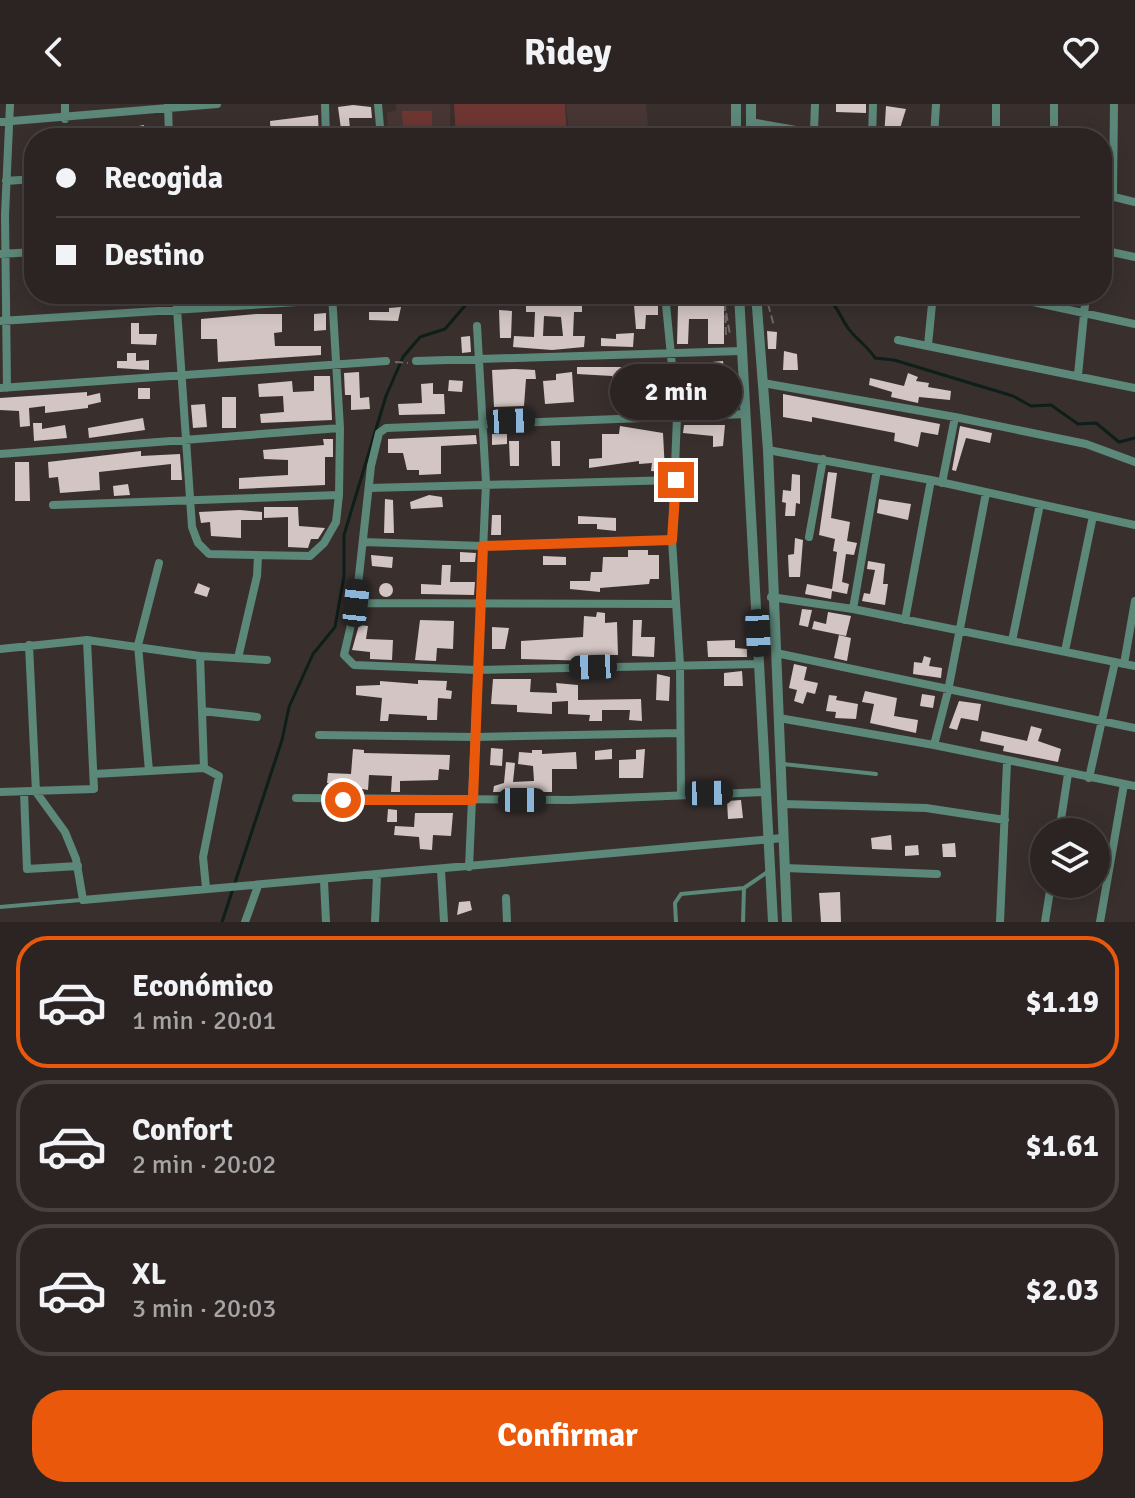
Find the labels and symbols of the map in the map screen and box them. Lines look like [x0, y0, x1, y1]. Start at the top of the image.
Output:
callout: 2 min [610, 364, 742, 420]
car [487, 408, 535, 434]
route end [658, 462, 694, 498]
car [342, 578, 370, 628]
car [745, 608, 771, 658]
car [569, 654, 617, 680]
car [685, 781, 733, 805]
route start [325, 782, 361, 818]
car [498, 788, 546, 812]

